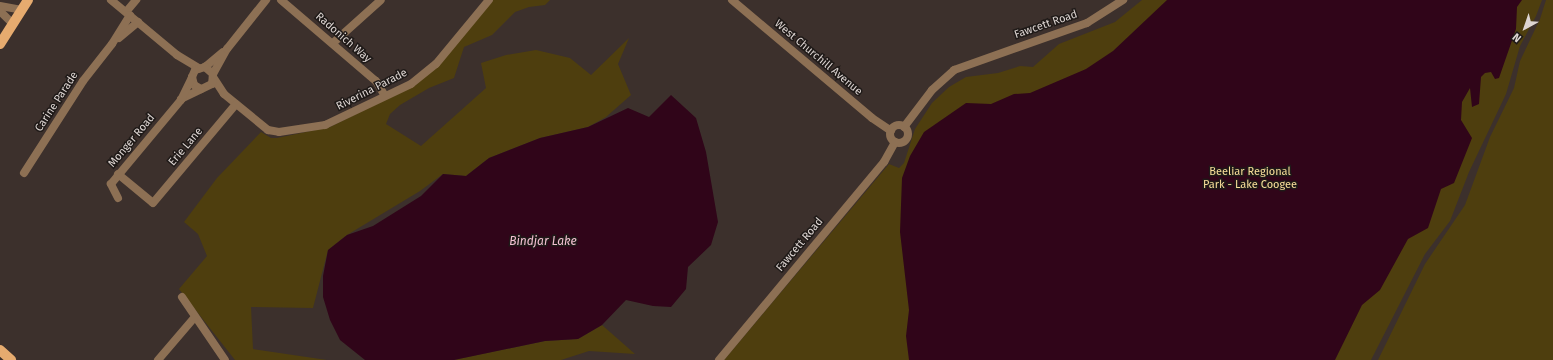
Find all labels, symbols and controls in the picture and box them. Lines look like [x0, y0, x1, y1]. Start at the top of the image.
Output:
street label: Fawcett Road [1013, 8, 1079, 42]
north arrow [1505, 8, 1545, 48]
street label: Radonich Way [312, 10, 374, 66]
street label: West Churchill Avenue [771, 17, 865, 99]
text: N [1510, 30, 1524, 45]
street label: Riverina Parade [334, 66, 410, 114]
street label: Carine Parade [33, 70, 81, 134]
street label: Monger Road [106, 112, 158, 170]
street label: Erie Lane [166, 125, 206, 169]
park label: Beeliar Regional Park - Lake Coogee [1203, 166, 1297, 192]
street label: Fawcett Road [774, 216, 826, 274]
water label: Bindjar Lake [509, 235, 577, 249]

